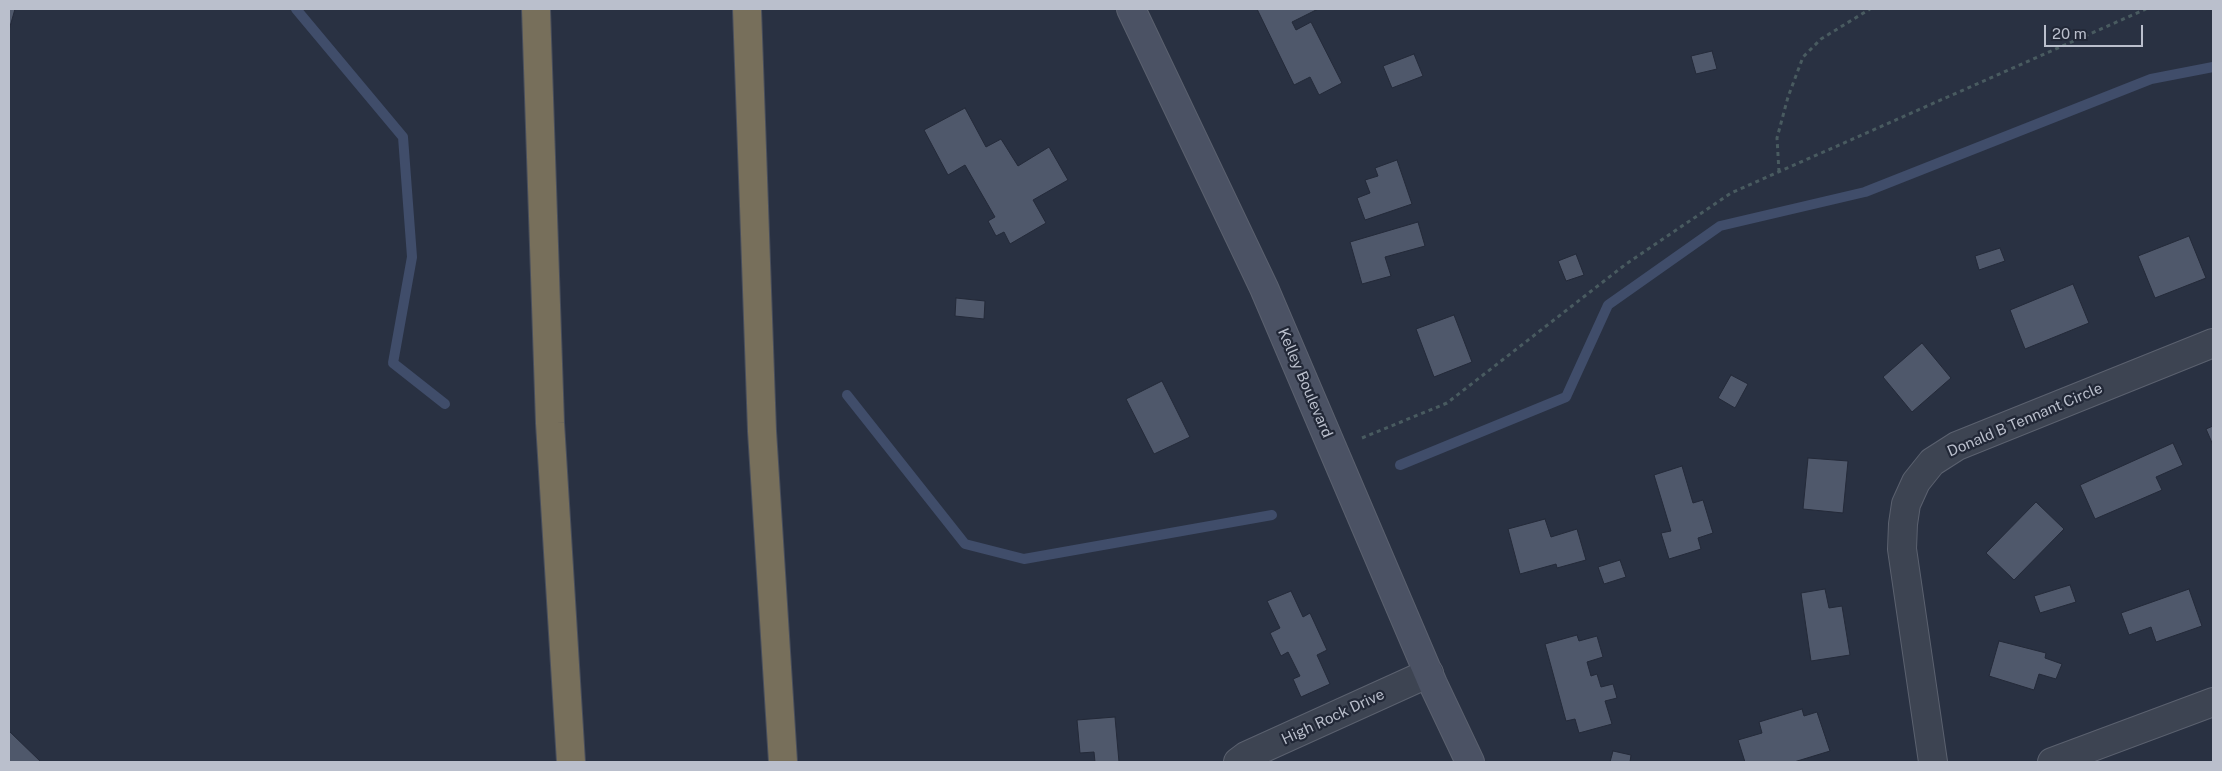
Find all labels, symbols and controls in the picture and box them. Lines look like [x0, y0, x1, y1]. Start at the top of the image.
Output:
scale bar [2047, 15, 2146, 47]
text: 20 m [2052, 25, 2087, 42]
street label: Kelley Boulevard [1274, 326, 1336, 440]
street label: Donald B Tennant Circle [1945, 379, 2105, 461]
street label: High Rock Drive [1279, 685, 1387, 749]

